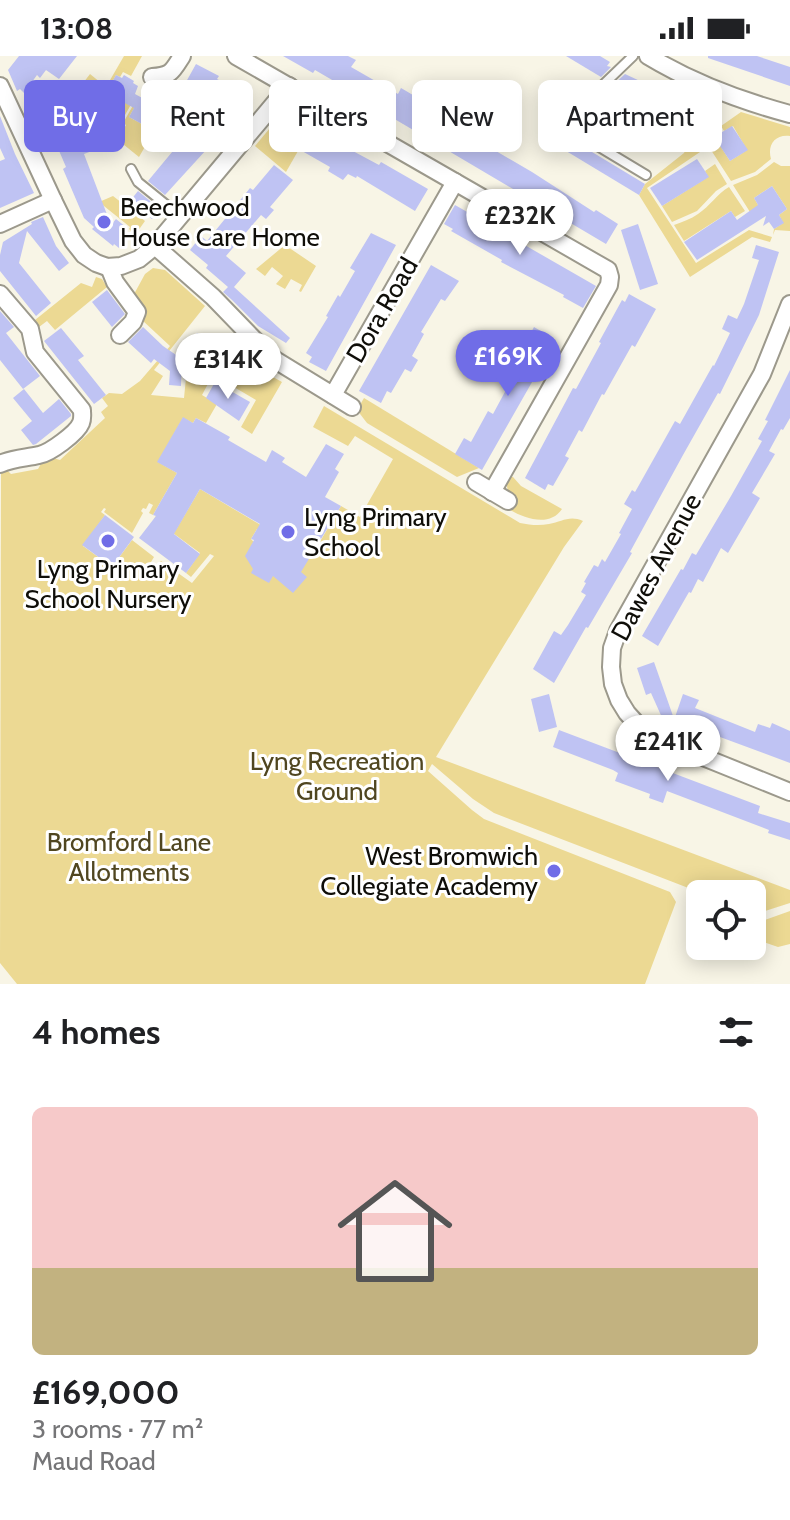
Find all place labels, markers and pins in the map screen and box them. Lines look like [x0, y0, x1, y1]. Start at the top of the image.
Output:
pin: £232K [464, 189, 576, 257]
place label: Beechwood House Care Home [120, 191, 320, 253]
marker: Beechwood House Care Home [95, 213, 113, 231]
pin: £169K [452, 330, 564, 398]
pin: £314K [172, 333, 284, 401]
place label: Lyng Primary School [304, 501, 447, 563]
marker: Lyng Primary School [279, 523, 297, 541]
marker: Lyng Primary School Nursery [99, 532, 117, 550]
place label: Lyng Primary School Nursery [25, 553, 191, 615]
pin: £241K [612, 715, 724, 783]
place label: West Bromwich Collegiate Academy [320, 840, 538, 902]
marker: West Bromwich Collegiate Academy [545, 862, 563, 880]

